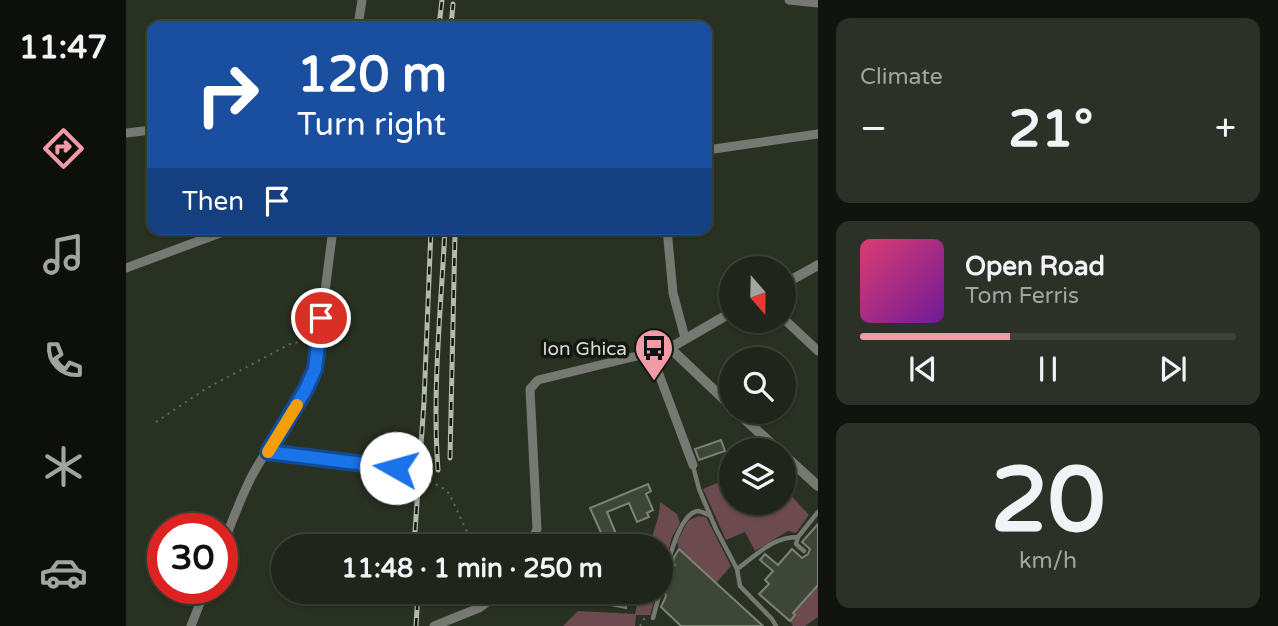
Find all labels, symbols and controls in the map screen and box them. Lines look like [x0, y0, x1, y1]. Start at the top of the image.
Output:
text: 11:47 [19, 29, 107, 67]
text: 120 m [297, 46, 447, 105]
icon: right [182, 49, 273, 140]
text: Climate [860, 63, 943, 91]
text: 21° [1008, 98, 1093, 161]
text: Turn right [297, 106, 446, 144]
text: − [860, 106, 887, 152]
text: + [1215, 106, 1236, 152]
icon: directions [39, 124, 88, 173]
icon: arrive [258, 182, 296, 220]
text: Then [182, 186, 244, 217]
icon: music [39, 230, 88, 279]
text: Open Road [965, 251, 1105, 282]
north arrow [719, 256, 796, 332]
map controls [719, 256, 796, 515]
text: Tom Ferris [965, 282, 1079, 310]
pin [291, 288, 351, 348]
icon: arrive [302, 299, 340, 337]
bus stop icon: Ion Ghica [633, 327, 675, 382]
icon: phone [39, 336, 88, 385]
place label: Ion Ghica [542, 338, 627, 360]
button: search [719, 347, 796, 424]
icon: previous [904, 350, 942, 388]
icon: pause [1029, 350, 1067, 388]
icon: next [1154, 350, 1192, 388]
position arrow [359, 431, 433, 505]
button: layers [719, 438, 796, 515]
icon: climate [39, 442, 88, 491]
text: 20 [991, 446, 1105, 556]
speed limit sign: 30 [147, 513, 238, 604]
text: km/h [1019, 547, 1077, 575]
icon: car [39, 548, 88, 597]
text: 11:48 · 1 min · 250 m [341, 553, 603, 584]

